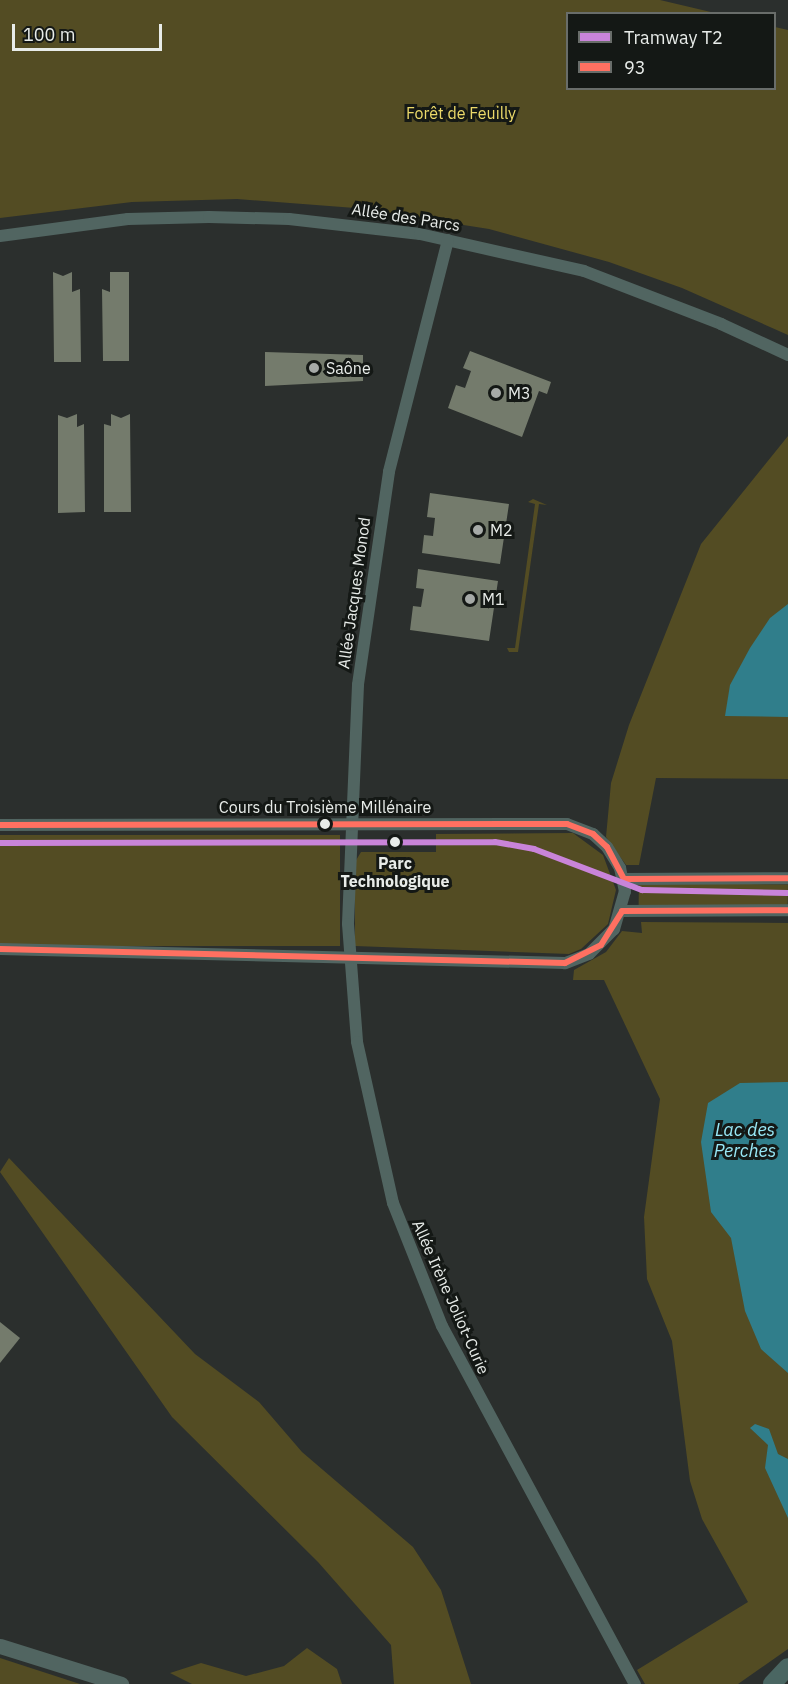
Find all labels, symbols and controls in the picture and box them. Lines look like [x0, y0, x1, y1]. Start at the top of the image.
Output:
scale bar [15, 12, 165, 50]
legend [566, 12, 776, 90]
text: 100 m [23, 23, 75, 46]
text: Tramway T2 [624, 26, 723, 49]
text: 93 [624, 56, 646, 79]
park label: Forêt de Feuilly [406, 103, 516, 123]
street label: Allée des Parcs [350, 199, 462, 235]
place label: Saône [326, 358, 371, 378]
marker: Saône [307, 361, 321, 375]
place label: M3 [508, 383, 531, 403]
marker: M3 [489, 386, 503, 400]
street label: Allée Jacques Monod [334, 516, 374, 670]
place label: M2 [490, 520, 513, 540]
marker: M2 [471, 523, 485, 537]
place label: M1 [482, 589, 505, 609]
marker: M1 [463, 592, 477, 606]
street label: Cours du Troisième Millénaire [219, 797, 431, 817]
unlabelled marker [319, 818, 331, 830]
marker: Parc Technologique [386, 833, 404, 851]
place label: Parc Technologique [340, 853, 450, 891]
water label: Lac des Perches [714, 1120, 776, 1162]
street label: Allée Irène Joliot-Curie [408, 1217, 494, 1377]

